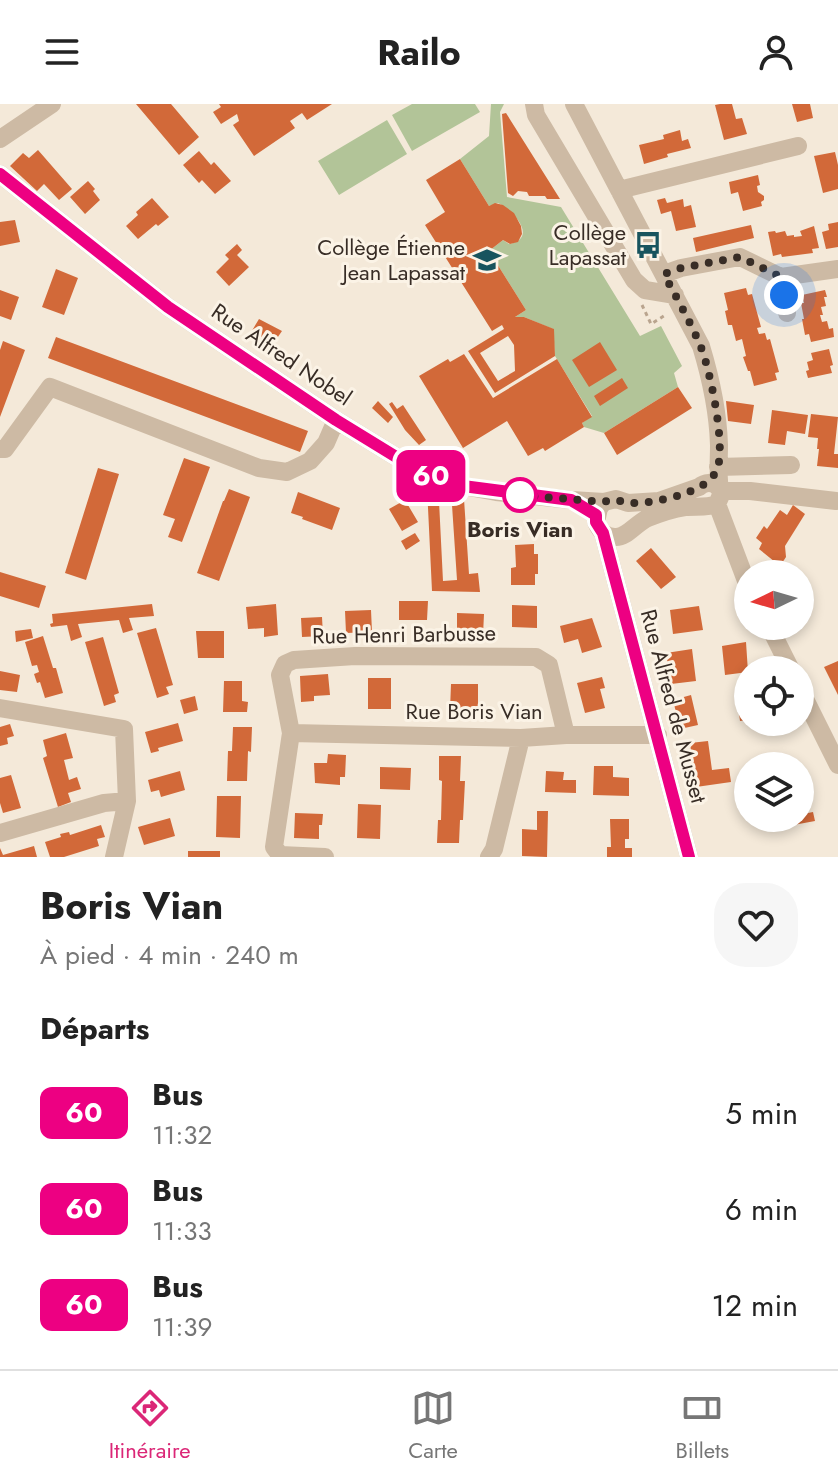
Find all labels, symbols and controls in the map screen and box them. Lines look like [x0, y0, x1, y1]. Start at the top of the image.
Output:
text: Railo [377, 26, 461, 78]
icon: menu [40, 30, 84, 74]
icon: person [754, 30, 798, 74]
place label: Collège Lapassat [549, 216, 627, 273]
bus stop icon: Collège Lapassat [633, 230, 663, 260]
place label: Collège Étienne Jean Lapassat [317, 231, 466, 288]
school or university icon: Collège Étienne Jean Lapassat [472, 245, 502, 275]
your location [764, 275, 804, 315]
street label: Rue Alfred Nobel [205, 295, 359, 413]
line badge: 60 [395, 450, 467, 502]
text: 60 [412, 455, 450, 496]
marker: Boris Vian [503, 478, 537, 512]
place label: Boris Vian [467, 513, 573, 545]
north arrow [734, 560, 814, 640]
map controls [734, 560, 814, 832]
street label: Rue Alfred de Musset [633, 605, 715, 807]
street label: Rue Henri Barbusse [312, 616, 496, 652]
button: locate [734, 656, 814, 736]
street label: Rue Boris Vian [405, 695, 543, 727]
button: layers [734, 752, 814, 832]
text: Boris Vian [40, 878, 223, 933]
button: heart [714, 883, 798, 967]
text: À pied · 4 min · 240 m [40, 936, 299, 974]
text: Départs [40, 1007, 149, 1050]
text: Bus [152, 1073, 203, 1116]
text: 60 [65, 1092, 103, 1133]
text: 5 min [725, 1092, 798, 1135]
text: 11:32 [152, 1116, 212, 1154]
text: Bus [152, 1169, 203, 1212]
text: 60 [65, 1188, 103, 1229]
text: 6 min [725, 1188, 798, 1231]
text: 11:33 [152, 1212, 212, 1250]
text: Bus [152, 1265, 203, 1308]
text: 60 [65, 1284, 103, 1325]
text: 12 min [711, 1284, 798, 1327]
text: 11:39 [152, 1308, 212, 1346]
tab: Itinéraire [109, 1386, 190, 1466]
tab: Carte [408, 1386, 458, 1466]
tab: Billets [676, 1386, 729, 1466]

